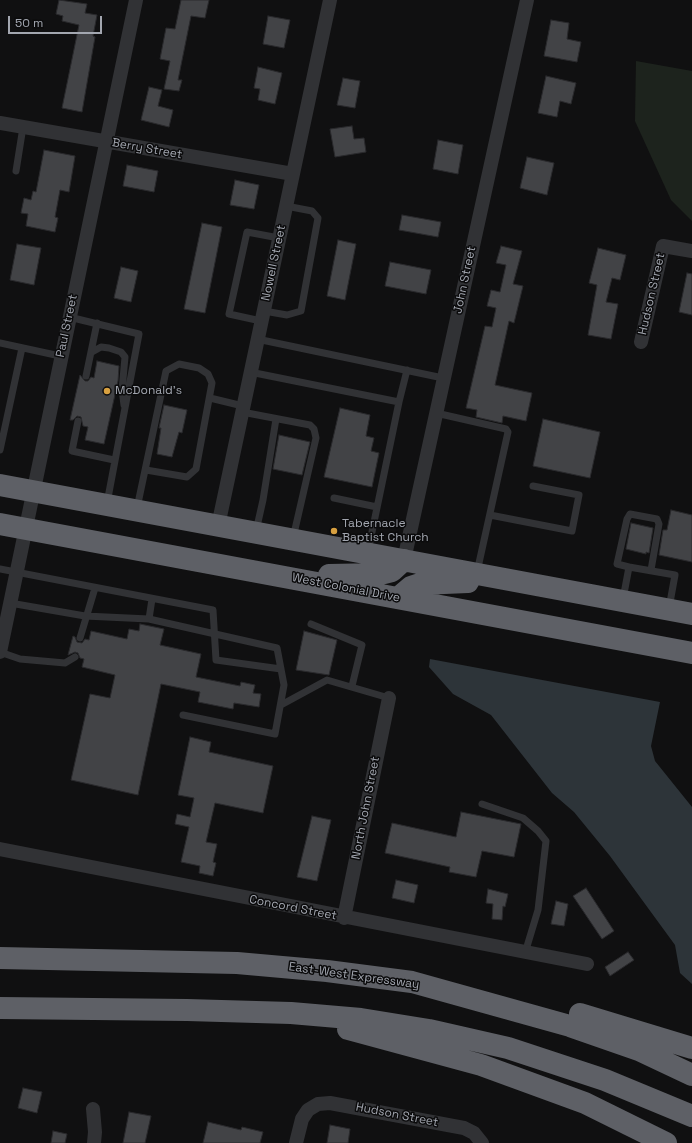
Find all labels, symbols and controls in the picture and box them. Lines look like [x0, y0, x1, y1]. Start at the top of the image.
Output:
scale bar [10, 8, 104, 34]
text: 50 m [15, 15, 43, 31]
street label: Berry Street [111, 136, 183, 162]
street label: Nowell Street [259, 224, 289, 302]
street label: John Street [451, 245, 479, 315]
street label: Hudson Street [636, 252, 668, 336]
street label: Paul Street [53, 293, 81, 359]
place label: McDonald's [115, 384, 182, 398]
marker: McDonald's [102, 386, 112, 396]
place label: Tabernacle Baptist Church [342, 517, 429, 545]
marker: Tabernacle Baptist Church [329, 526, 339, 536]
street label: West Colonial Drive [291, 570, 401, 606]
street label: North John Street [349, 755, 383, 861]
street label: Concord Street [248, 892, 338, 924]
street label: East-West Expressway [288, 960, 420, 992]
street label: Hudson Street [354, 1100, 440, 1130]

